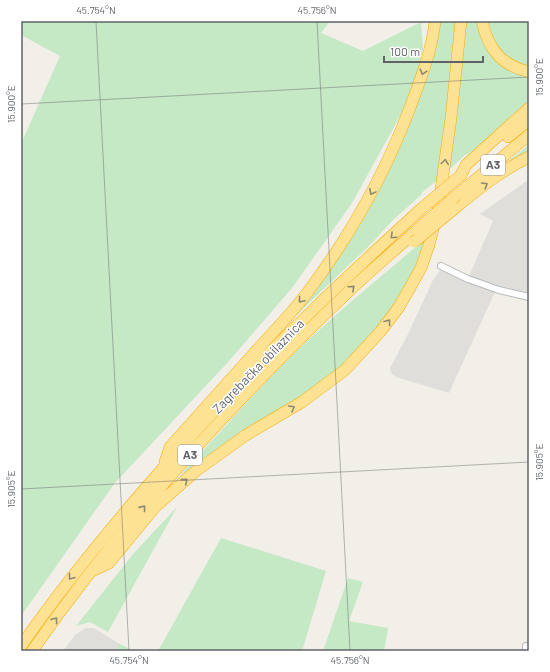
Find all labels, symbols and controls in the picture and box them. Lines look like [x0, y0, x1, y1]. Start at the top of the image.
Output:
text: 45.754°N [76, 4, 116, 16]
text: 45.756°N [297, 4, 337, 16]
scale bar [384, 38, 483, 64]
text: 100 m [390, 44, 420, 58]
text: 15.900°E [533, 58, 545, 96]
one-way arrow [419, 69, 428, 76]
text: 15.900°E [5, 85, 17, 123]
road number: A3 [481, 155, 505, 175]
one-way arrow [440, 159, 449, 165]
one-way arrow [481, 182, 488, 190]
one-way arrow [369, 187, 376, 195]
one-way arrow [390, 231, 397, 238]
one-way arrow [347, 286, 355, 293]
one-way arrow [298, 296, 305, 303]
street label: Zagrebačka obilaznica [209, 315, 307, 417]
one-way arrow [383, 319, 391, 326]
one-way arrow [288, 405, 295, 412]
text: 15.905°E [533, 443, 545, 481]
road number: A3 [178, 445, 202, 465]
text: 15.905°E [5, 470, 17, 508]
one-way arrow [180, 479, 187, 486]
one-way arrow [138, 505, 145, 512]
one-way arrow [69, 573, 76, 580]
one-way arrow [50, 617, 57, 624]
text: 45.754°N [109, 654, 149, 666]
text: 45.756°N [330, 654, 370, 666]

